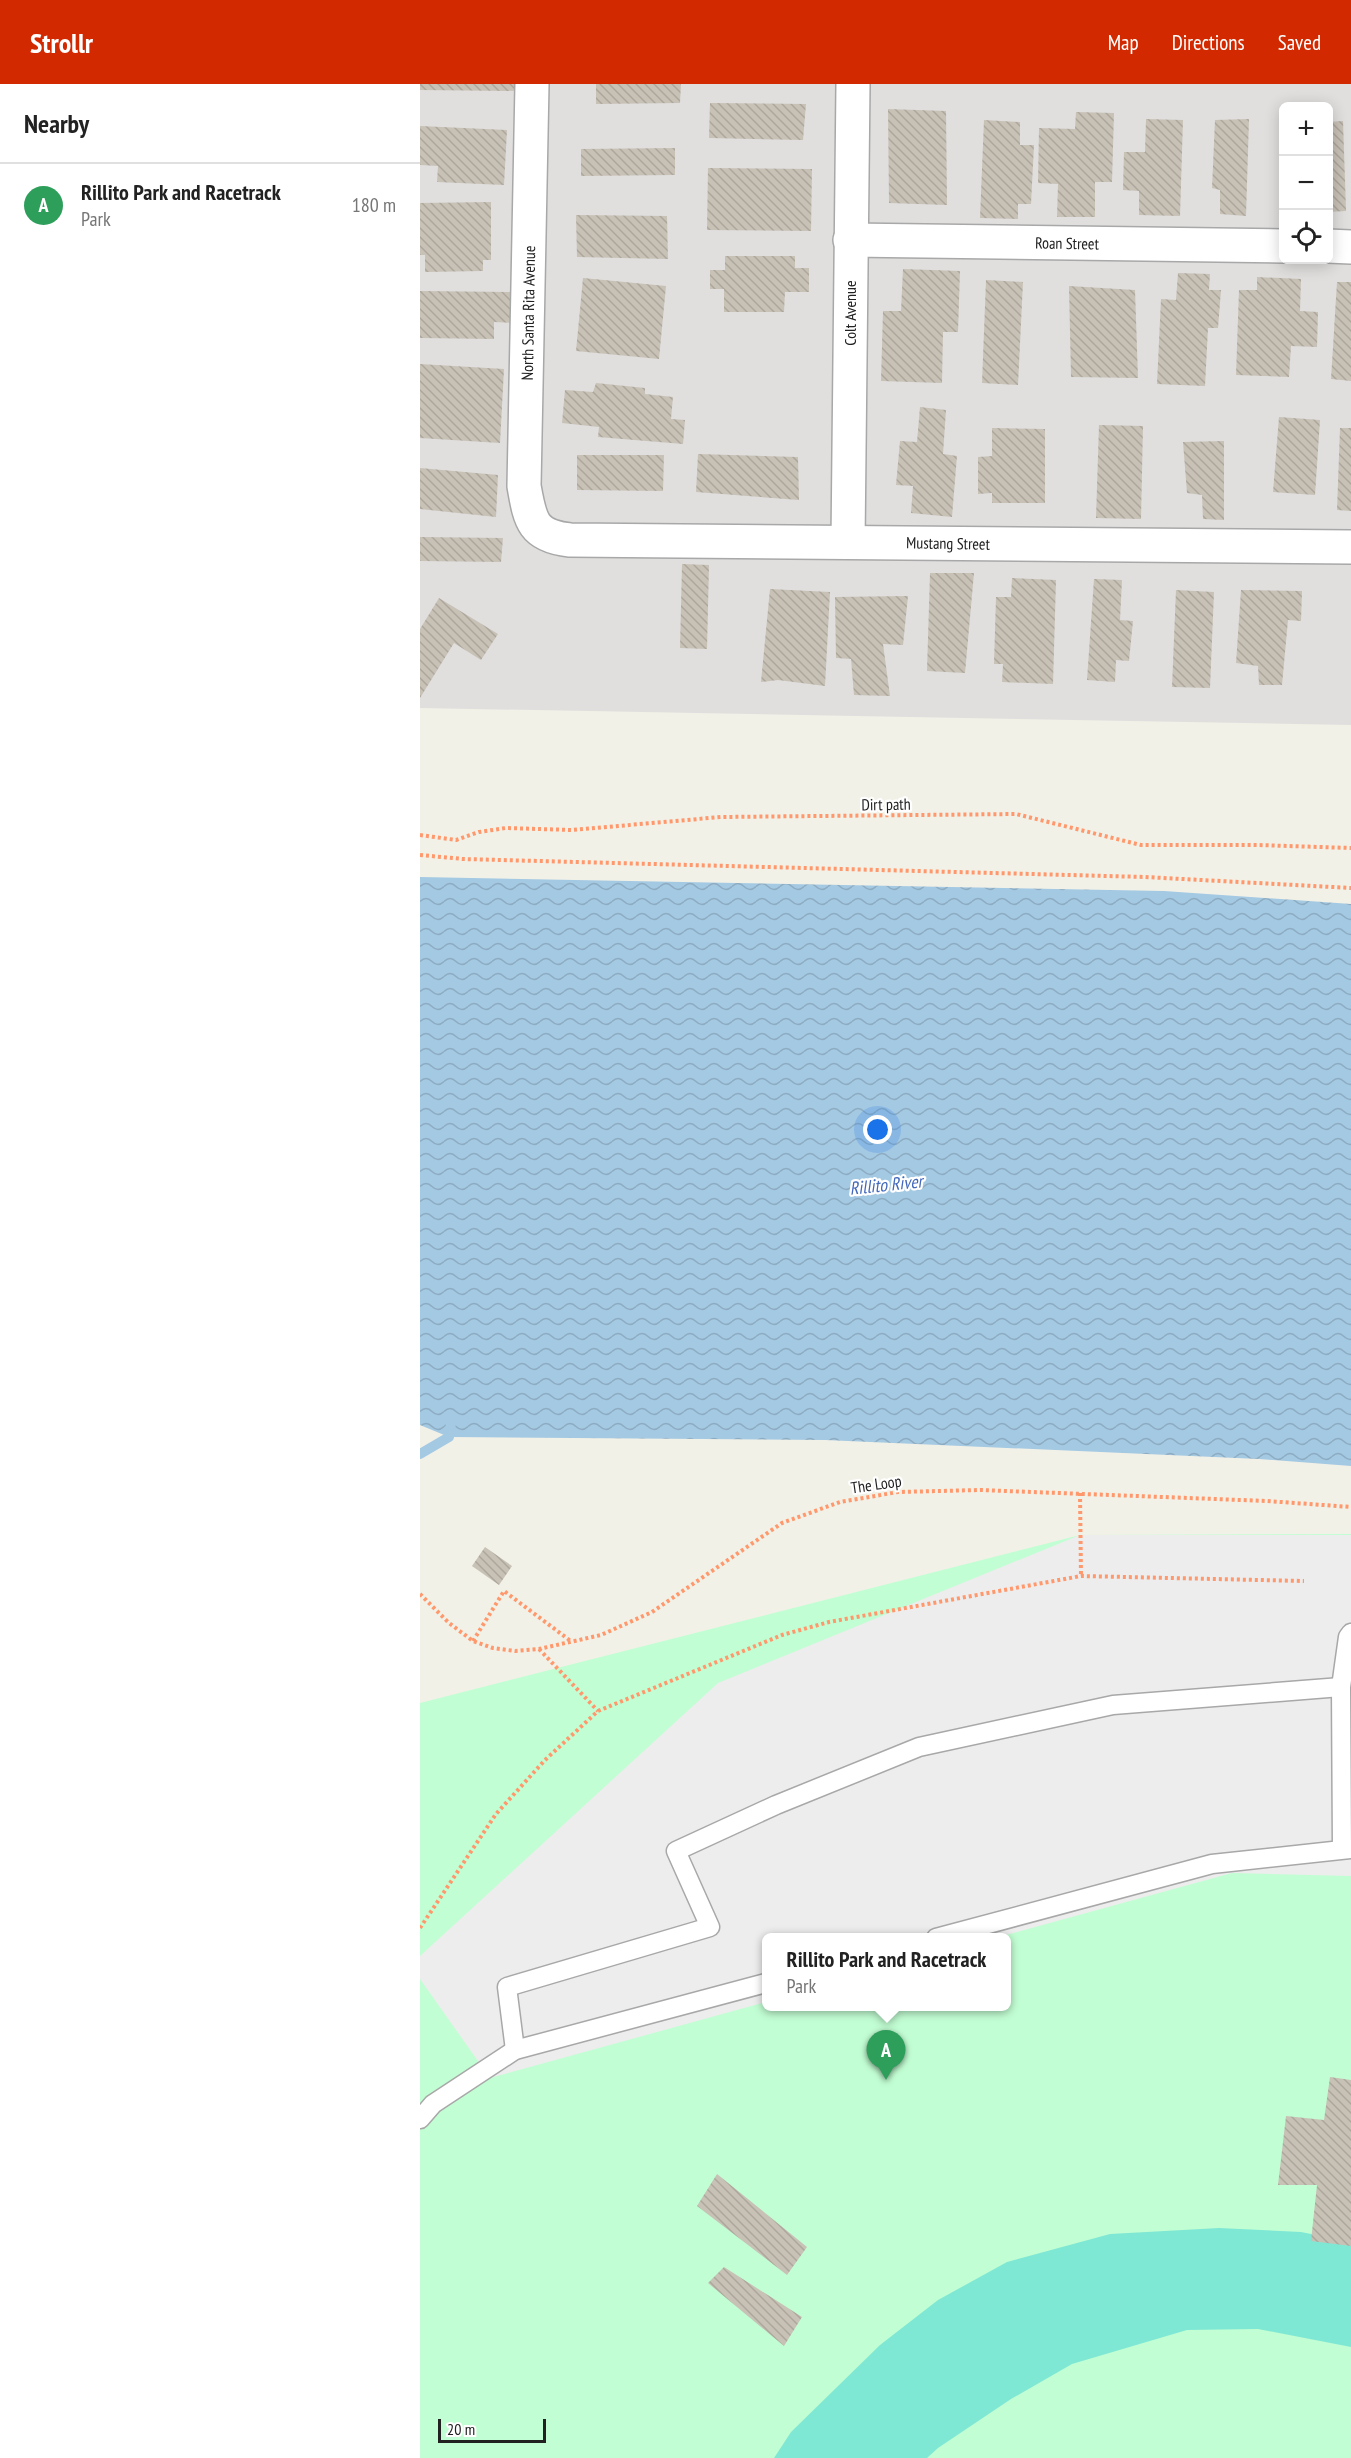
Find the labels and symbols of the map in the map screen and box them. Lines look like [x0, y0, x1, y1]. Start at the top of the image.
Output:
street label: Roan Street [1035, 232, 1100, 254]
street label: North Santa Rita Avenue [517, 245, 539, 381]
street label: Colt Avenue [840, 280, 860, 346]
street label: Mustang Street [906, 532, 991, 554]
street label: Dirt path [861, 794, 911, 814]
your location [863, 1115, 892, 1144]
water label: Rillito River [848, 1169, 927, 1200]
street label: The Loop [849, 1471, 903, 1497]
pin: A [866, 2030, 906, 2080]
scale bar [438, 2416, 546, 2444]

